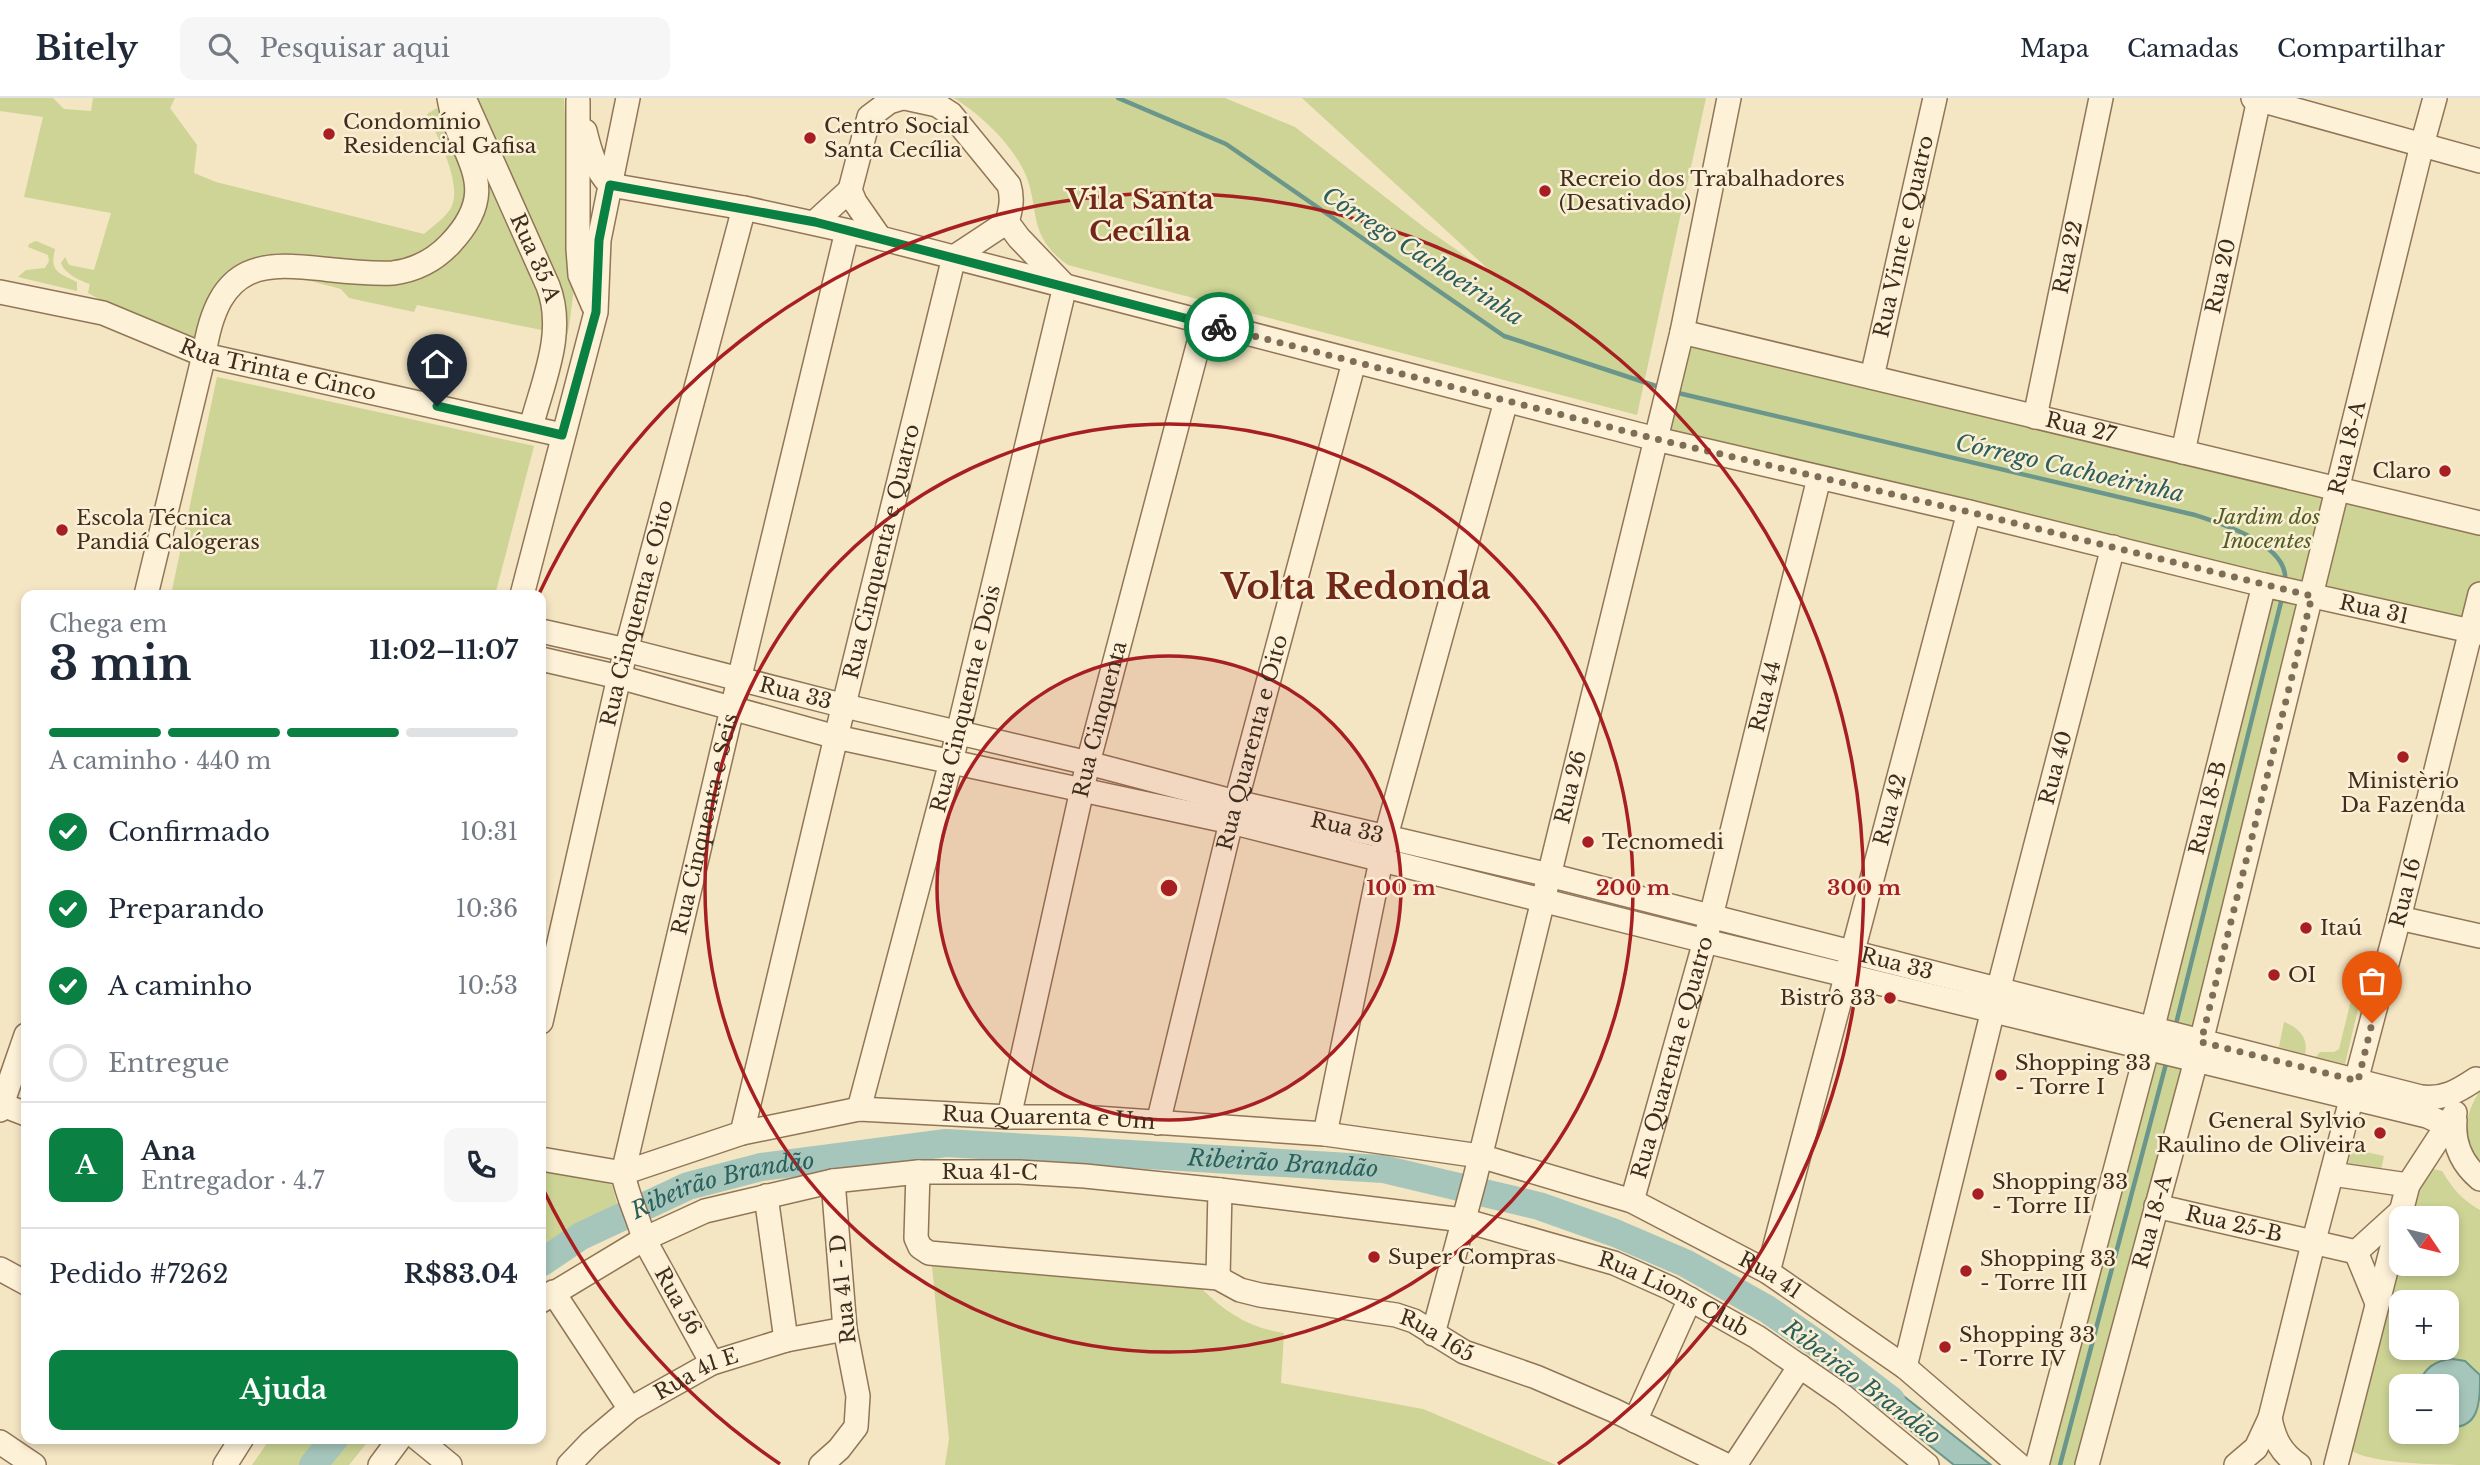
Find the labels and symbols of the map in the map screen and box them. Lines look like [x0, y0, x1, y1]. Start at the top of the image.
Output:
place label: Condomínio Residencial Gafisa [343, 109, 537, 159]
place label: Centro Social Santa Cecília [824, 113, 969, 163]
marker: Condomínio Residencial Gafisa [321, 126, 337, 142]
marker: Centro Social Santa Cecília [802, 130, 818, 146]
street label: Rua Vinte e Quatro [1868, 133, 1939, 340]
place label: Recreio dos Trabalhadores (Desativado) [1559, 166, 1845, 216]
water label: Córrego Cachoeirinha [1317, 181, 1529, 331]
district label: Vila Santa Cecília [1065, 182, 1214, 249]
marker: Recreio dos Trabalhadores (Desativado) [1537, 183, 1553, 199]
street label: Rua 35 A [504, 209, 566, 306]
street label: Rua 22 [2048, 219, 2088, 296]
street label: Rua 20 [2200, 236, 2242, 316]
courier [1184, 292, 1254, 362]
street label: Rua Trinta e Cinco [176, 333, 379, 406]
pin [407, 334, 467, 406]
street label: Rua 18-A [2323, 397, 2372, 497]
street label: Rua 27 [2043, 406, 2119, 449]
street label: Rua Cinquenta e Quatro [838, 421, 925, 682]
water label: Córrego Cachoeirinha [1953, 428, 2187, 508]
place label: Claro [2372, 458, 2431, 484]
marker: Claro [2437, 463, 2453, 479]
street label: Rua Cinquenta e Oito [595, 497, 679, 729]
park label: Jardim dos Inocentes [2213, 504, 2320, 554]
place label: Escola Técnica Pandiá Calógeras [76, 505, 260, 555]
marker: Escola Técnica Pandiá Calógeras [54, 522, 70, 538]
district label: Volta Redonda [1219, 565, 1491, 608]
street label: Rua Cinquenta e Dois [925, 582, 1006, 815]
street label: Rua 31 [2337, 589, 2411, 630]
street label: Rua Quarenta e Oito [1212, 632, 1293, 853]
street label: Rua Cinquenta [1068, 638, 1133, 800]
street label: Rua 44 [1744, 658, 1787, 735]
street label: Rua 33 [756, 672, 834, 715]
street label: Rua Cinquenta e Seis [666, 711, 744, 938]
street label: Rua 40 [2034, 728, 2078, 807]
street label: Rua 26 [1549, 748, 1592, 826]
marker: Ministèrio Da Fazenda [2395, 749, 2411, 765]
street label: Rua 18-B [2184, 758, 2232, 858]
place label: Ministèrio Da Fazenda [2341, 768, 2466, 818]
street label: Rua 42 [1868, 771, 1912, 849]
street label: Rua 33 [1308, 807, 1386, 849]
place label: Tecnomedi [1602, 829, 1724, 855]
marker: Tecnomedi [1580, 834, 1596, 850]
street label: Rua 16 [2384, 855, 2427, 930]
text: 100 m [1366, 875, 1436, 901]
text: 200 m [1596, 875, 1670, 901]
text: 300 m [1827, 875, 1901, 901]
centre of rings [1157, 876, 1181, 900]
place label: Itaú [2320, 915, 2362, 941]
marker: Itaú [2298, 920, 2314, 936]
street label: Rua Quarenta e Quatro [1626, 933, 1719, 1182]
street label: Rua 33 [1858, 942, 1936, 985]
pin [2342, 951, 2402, 1023]
place label: OI [2288, 962, 2316, 988]
marker: OI [2266, 967, 2282, 983]
place label: Bistrô 33 [1780, 985, 1876, 1011]
marker: Bistrô 33 [1882, 990, 1898, 1006]
place label: Shopping 33 - Torre I [2015, 1050, 2151, 1100]
marker: Shopping 33 - Torre I [1993, 1067, 2009, 1083]
street label: Rua Quarenta e Um [941, 1100, 1157, 1135]
place label: General Sylvio Raulino de Oliveira [2157, 1108, 2366, 1158]
marker: General Sylvio Raulino de Oliveira [2372, 1125, 2388, 1141]
water label: Ribeirão Brandão [1186, 1143, 1379, 1183]
water label: Ribeirão Brandão [625, 1146, 816, 1225]
street label: Rua 41-C [942, 1159, 1039, 1186]
place label: Shopping 33 - Torre II [1992, 1169, 2128, 1219]
street label: Rua 18-A [2128, 1171, 2178, 1271]
marker: Shopping 33 - Torre II [1970, 1186, 1986, 1202]
street label: Rua 25-B [2183, 1200, 2285, 1248]
north arrow [2389, 1206, 2459, 1276]
street label: Rua 41 - D [824, 1233, 862, 1345]
place label: Super Compras [1388, 1244, 1556, 1270]
street label: Rua Lions Club [1595, 1246, 1754, 1343]
street label: Rua 41 [1734, 1246, 1807, 1305]
place label: Shopping 33 - Torre III [1980, 1246, 2116, 1296]
marker: Super Compras [1366, 1249, 1382, 1265]
street label: Rua 56 [649, 1263, 707, 1339]
marker: Shopping 33 - Torre III [1958, 1263, 1974, 1279]
street label: Rua 165 [1396, 1304, 1477, 1367]
water label: Ribeirão Brandão [1777, 1313, 1947, 1451]
place label: Shopping 33 - Torre IV [1959, 1322, 2095, 1372]
marker: Shopping 33 - Torre IV [1937, 1339, 1953, 1355]
street label: Rua 41 E [649, 1343, 741, 1406]

